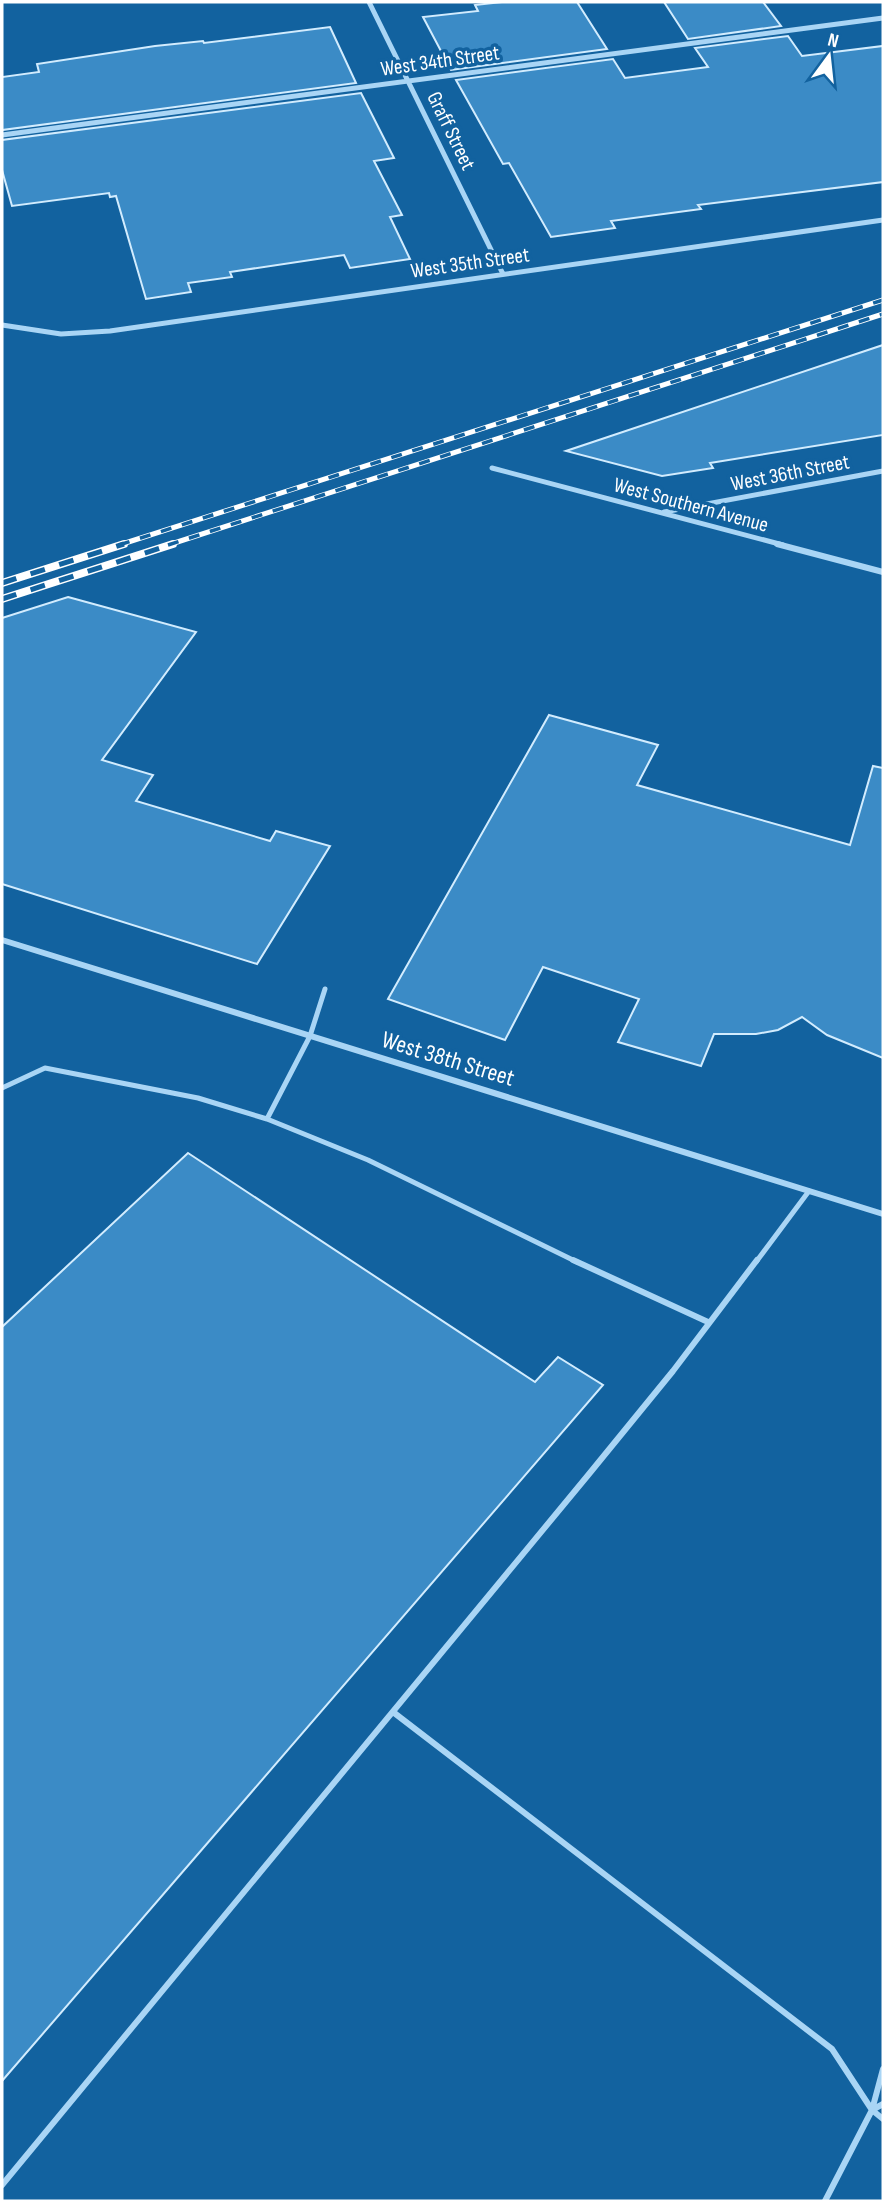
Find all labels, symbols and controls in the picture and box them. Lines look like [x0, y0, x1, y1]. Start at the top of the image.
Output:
north arrow [794, 21, 864, 91]
text: N [825, 29, 841, 53]
street label: West 34th Street [379, 40, 501, 82]
street label: Graff Street [421, 88, 481, 174]
street label: West 35th Street [409, 242, 531, 284]
street label: West 36th Street [729, 449, 851, 497]
street label: West Southern Avenue [611, 472, 771, 538]
street label: West 38th Street [378, 1025, 518, 1093]

